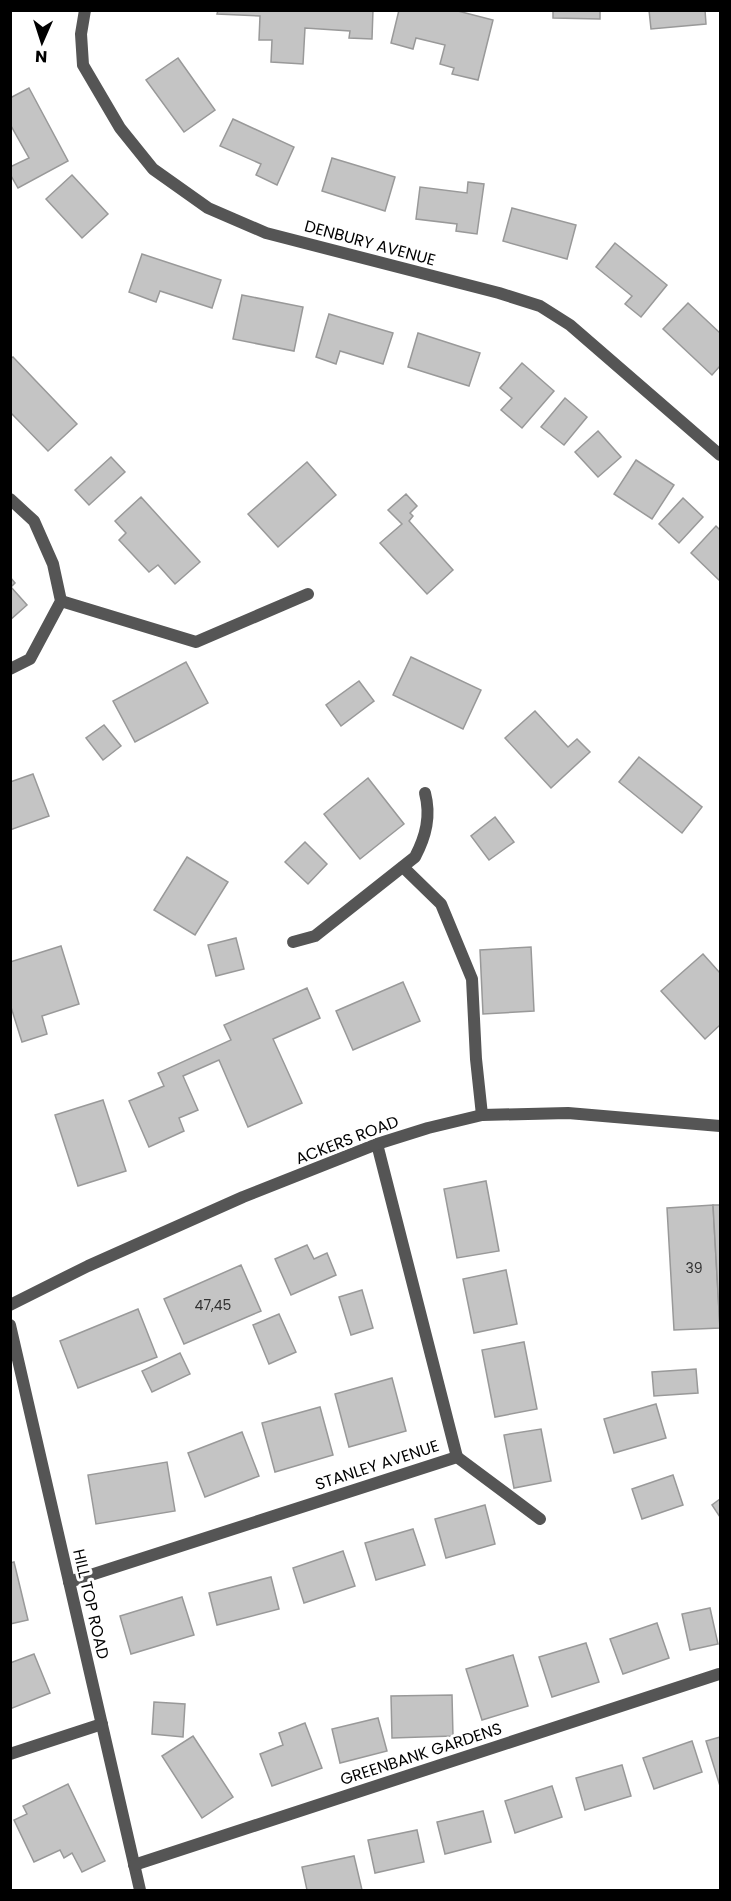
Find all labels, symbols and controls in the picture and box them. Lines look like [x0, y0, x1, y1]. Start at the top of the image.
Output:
north arrow [12, 12, 72, 72]
text: N [35, 45, 48, 68]
street label: DENBURY AVENUE [302, 214, 438, 272]
street label: ACKERS ROAD [292, 1110, 402, 1170]
house number: 39 [685, 1258, 703, 1278]
house number: 47,45 [195, 1295, 231, 1315]
street label: STANLEY AVENUE [312, 1434, 442, 1496]
street label: HILL TOP ROAD [67, 1547, 115, 1661]
street label: GREENBANK GARDENS [337, 1717, 505, 1791]

